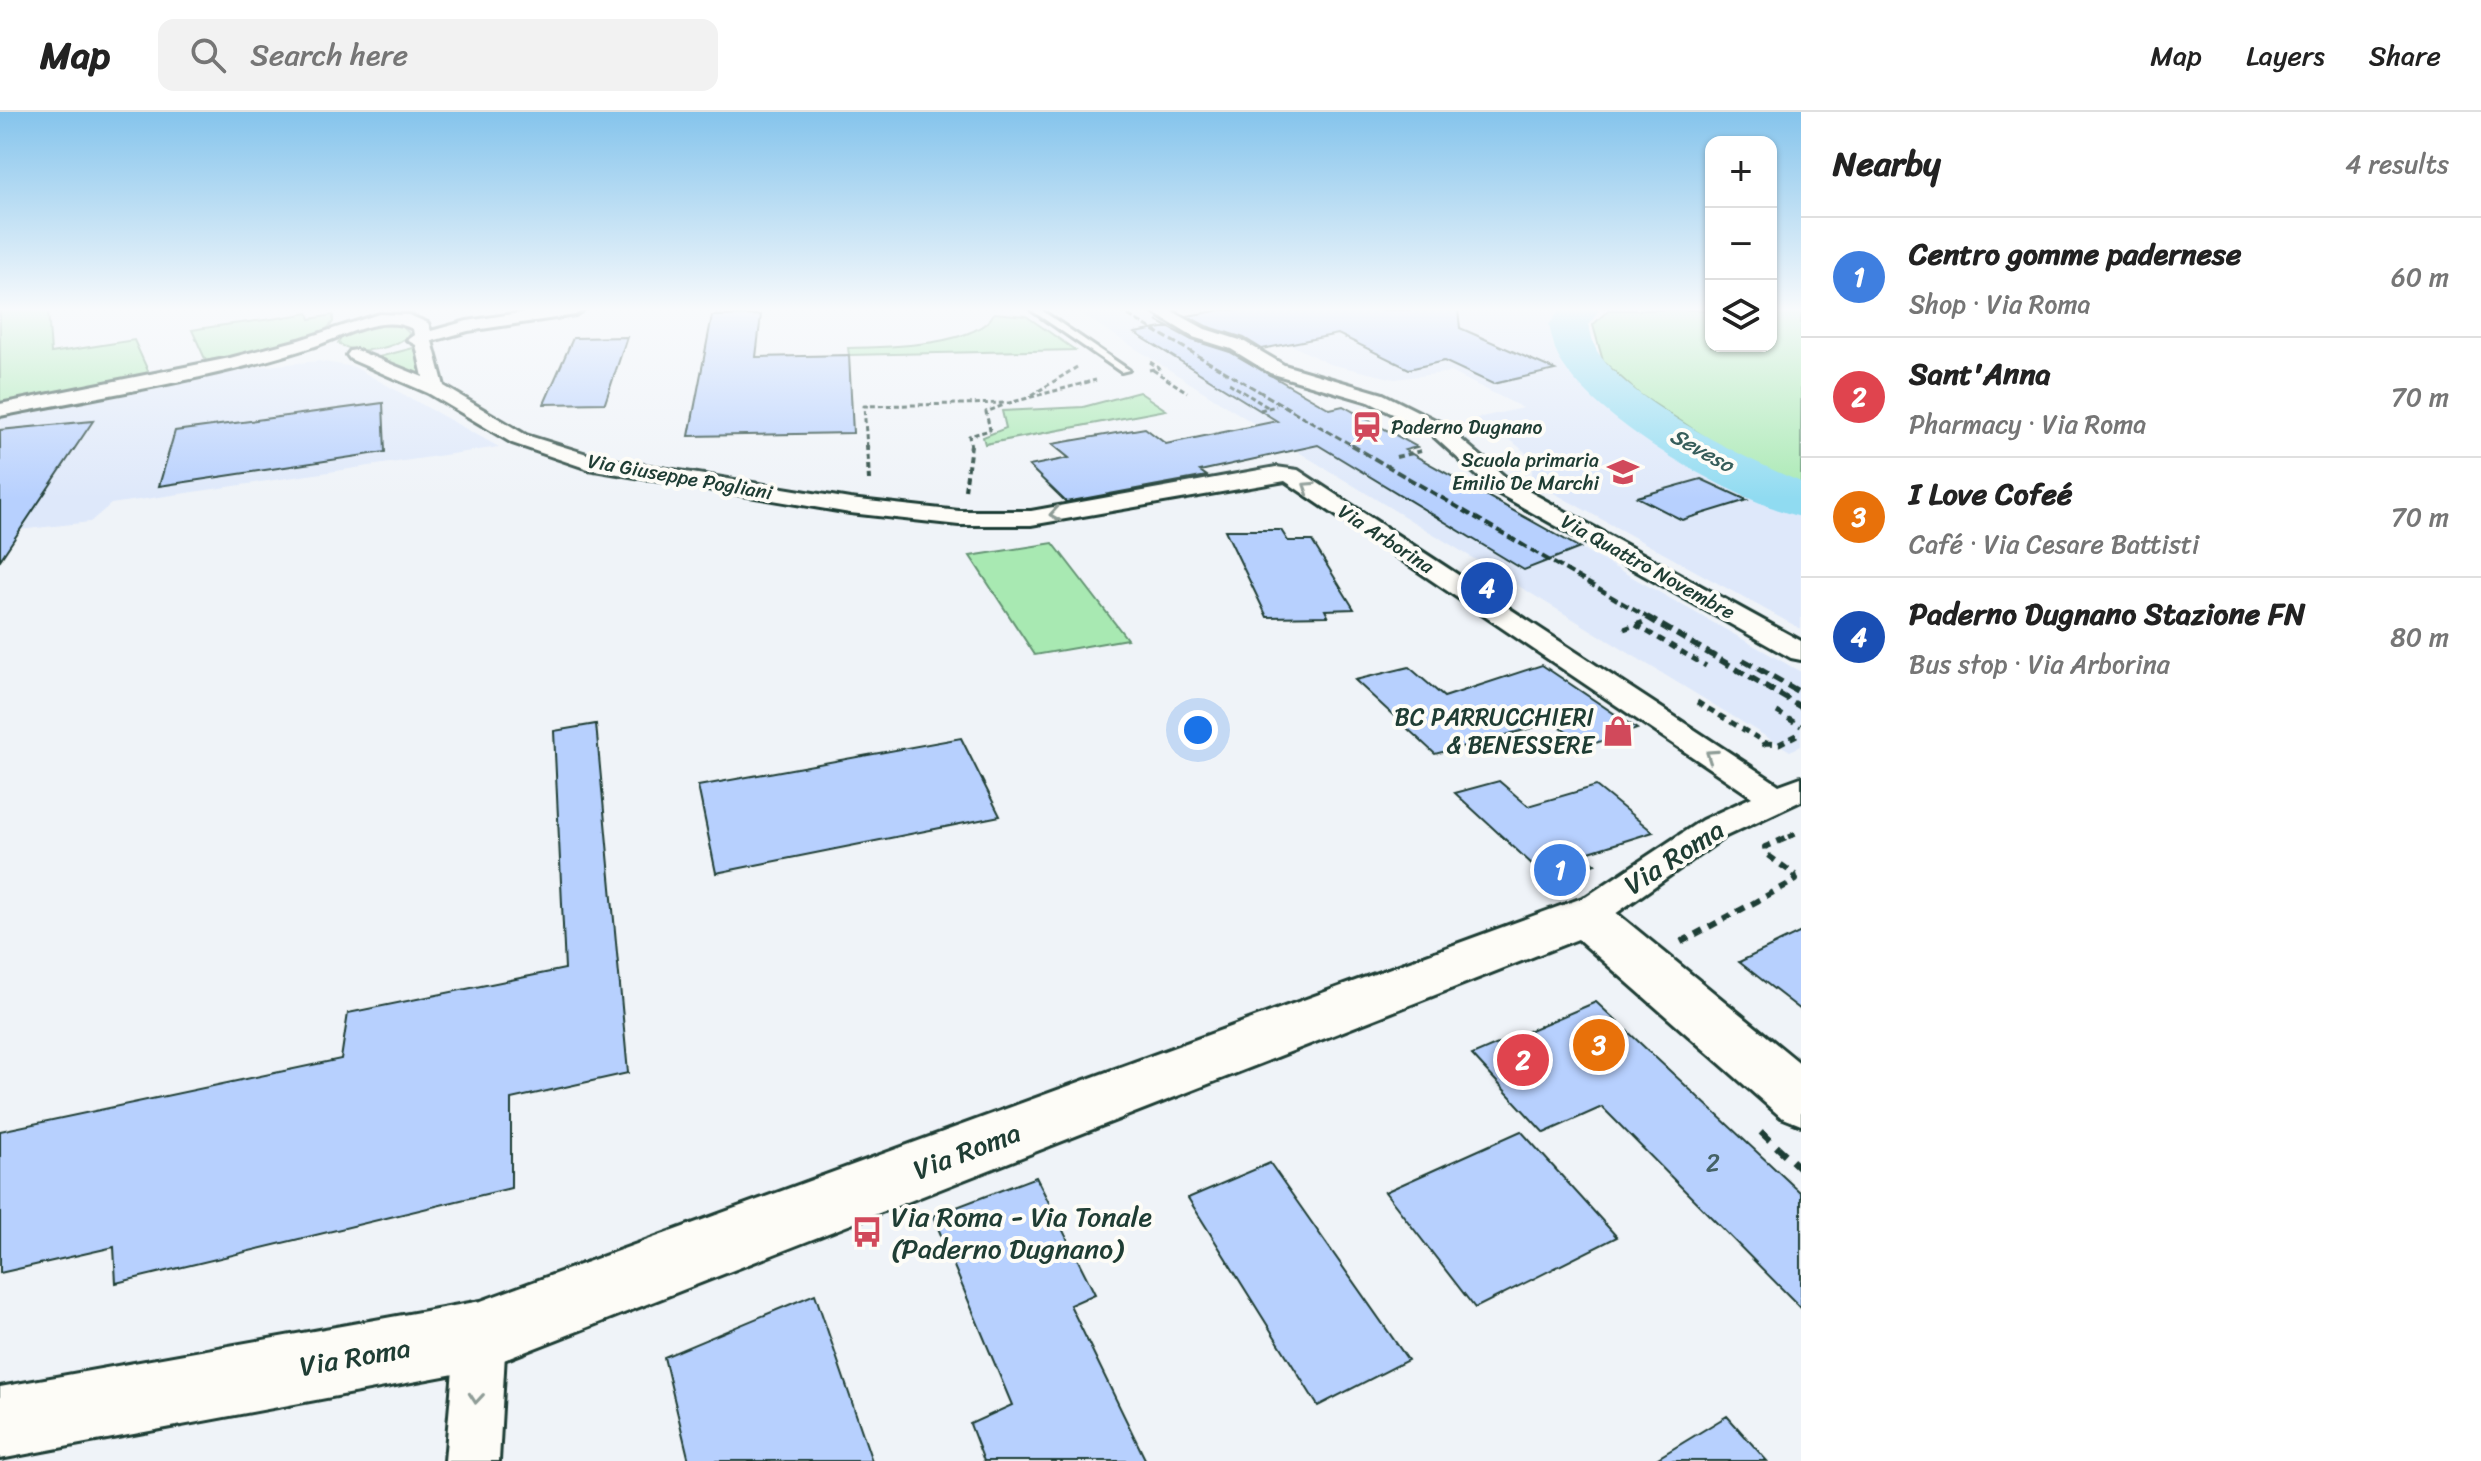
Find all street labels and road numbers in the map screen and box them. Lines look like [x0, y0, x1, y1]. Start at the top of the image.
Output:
street label: Via Giuseppe Pogliani [585, 444, 776, 511]
street label: Via Arborina [1331, 495, 1442, 584]
street label: Via Quattro Novembre [1554, 505, 1742, 629]
street label: Via Roma [1614, 806, 1734, 908]
street label: Via Roma [906, 1108, 1028, 1194]
street label: Via Roma [296, 1323, 414, 1391]

